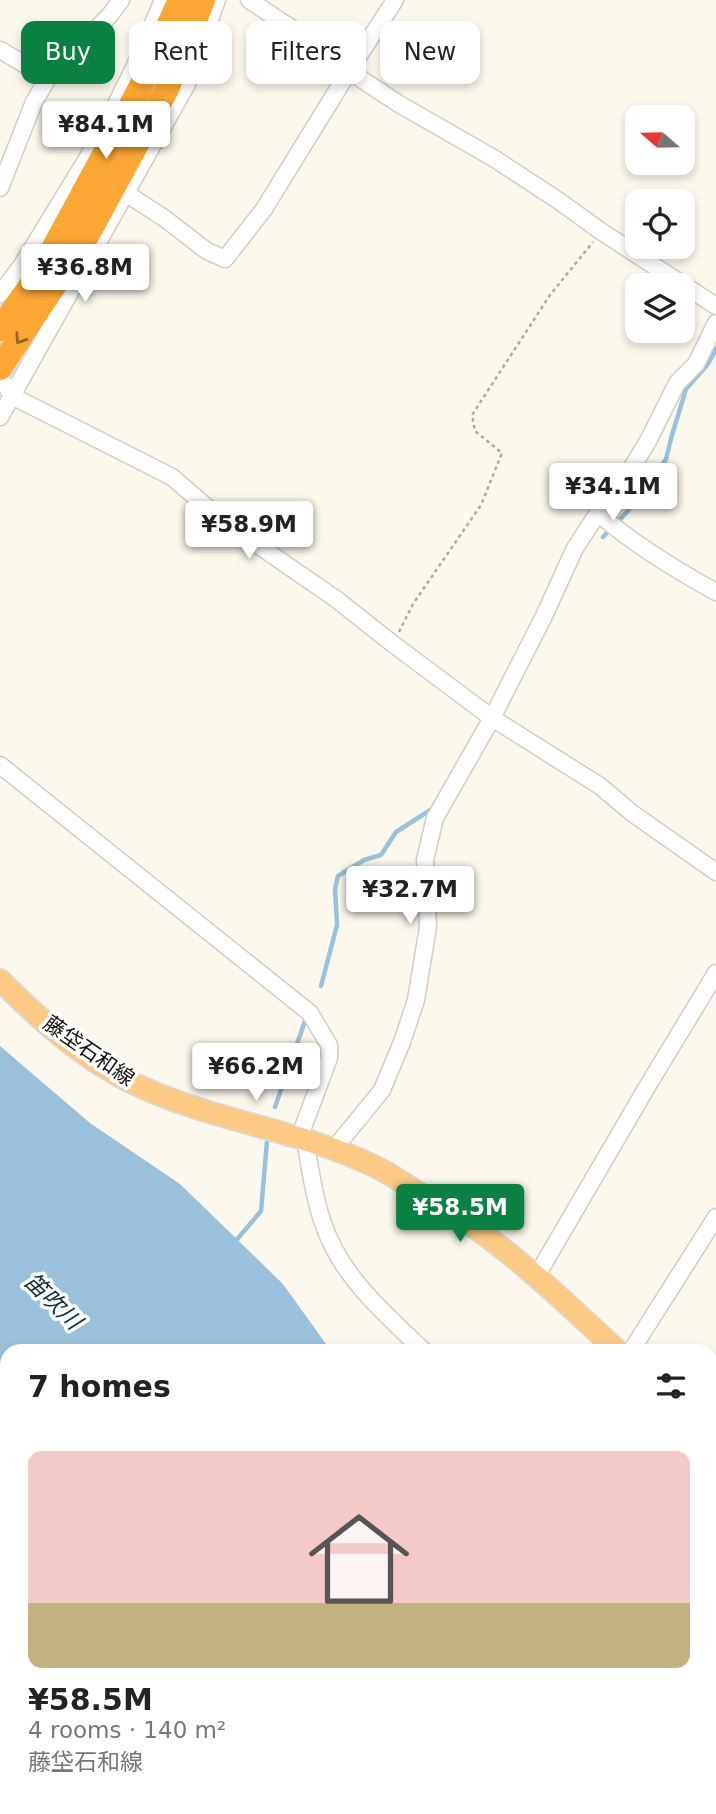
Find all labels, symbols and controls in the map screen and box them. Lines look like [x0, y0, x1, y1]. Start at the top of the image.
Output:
chip: Buy [21, 21, 115, 84]
chip: Rent [129, 21, 232, 84]
chip: Filters [246, 21, 366, 84]
chip: New [380, 21, 480, 84]
pin: ¥84.1M [49, 102, 163, 161]
north arrow [625, 105, 695, 175]
map controls [625, 105, 695, 343]
text: ¥84.1M [58, 111, 154, 137]
button: locate [625, 189, 695, 259]
pin: ¥36.8M [28, 244, 142, 304]
text: ¥36.8M [37, 254, 133, 280]
button: layers [625, 273, 695, 343]
one-way arrow [15, 332, 28, 345]
pin: ¥34.1M [556, 463, 670, 523]
text: ¥34.1M [565, 473, 661, 499]
pin: ¥58.9M [192, 502, 306, 561]
text: ¥58.9M [201, 511, 297, 537]
pin: ¥32.7M [353, 866, 467, 926]
text: ¥32.7M [362, 876, 458, 902]
street label: 藤垈石和線 [39, 1011, 139, 1091]
pin: ¥66.2M [199, 1044, 313, 1103]
text: ¥66.2M [208, 1053, 304, 1079]
pin: ¥58.5M [403, 1184, 517, 1244]
text: ¥58.5M [412, 1194, 508, 1220]
water label: 笛吹川 [19, 1268, 89, 1336]
icon: filters [652, 1367, 690, 1405]
text: 7 homes [28, 1369, 171, 1404]
icon: home [296, 1496, 422, 1622]
text: ¥58.5M [28, 1682, 153, 1717]
text: 4 rooms · 140 m² [28, 1717, 226, 1743]
text: 藤垈石和線 [28, 1749, 143, 1775]

